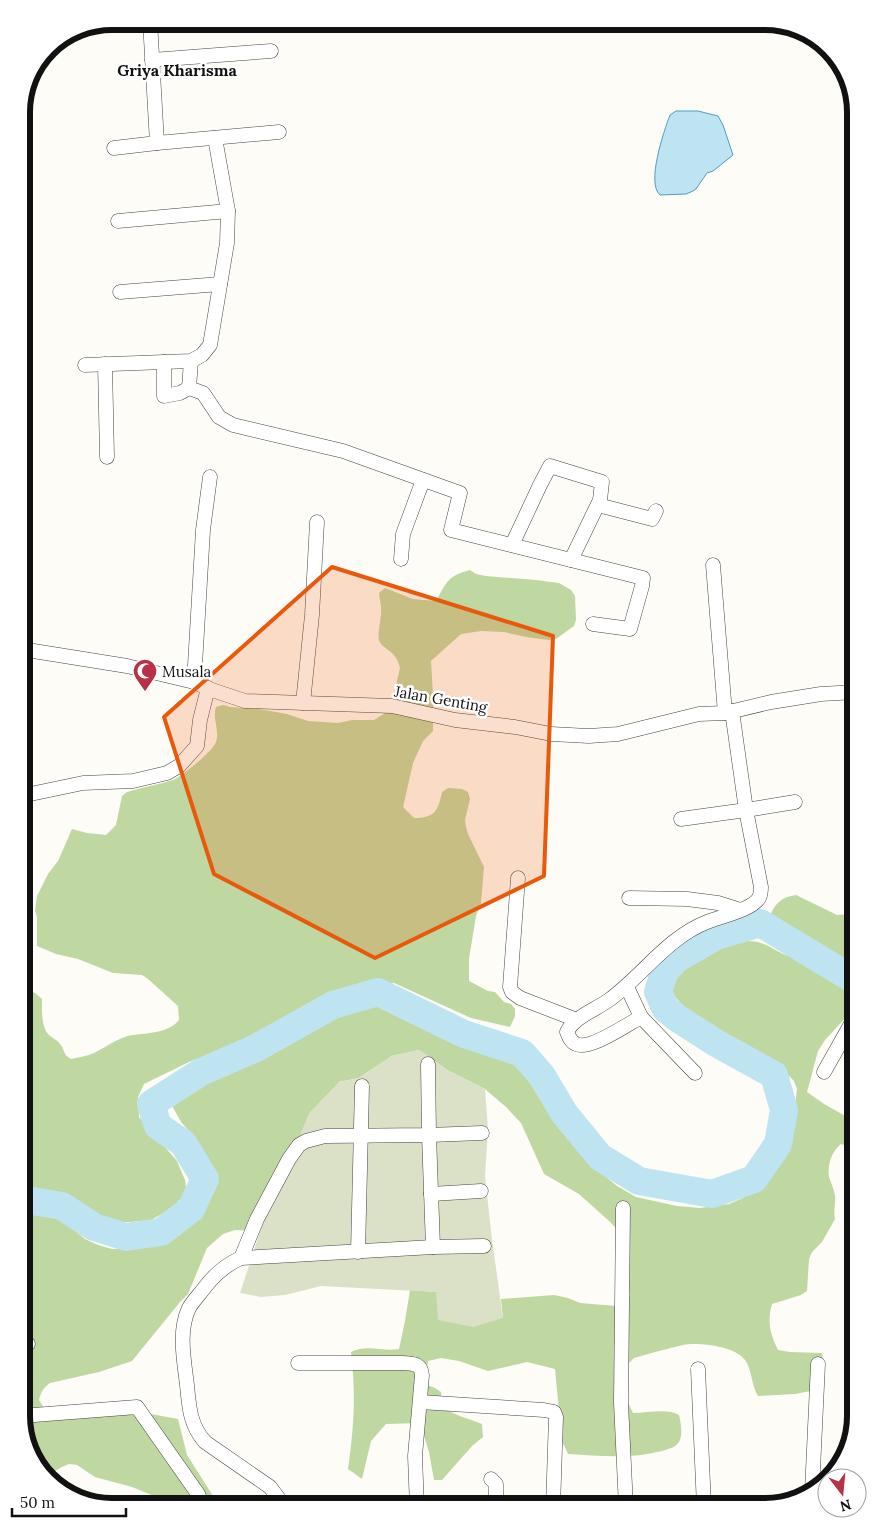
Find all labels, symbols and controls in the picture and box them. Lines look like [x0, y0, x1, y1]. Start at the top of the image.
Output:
district label: Griya Kharisma [117, 60, 237, 80]
mosque icon: Musala [132, 658, 158, 692]
place label: Musala [162, 662, 211, 681]
street label: Jalan Genting [392, 681, 490, 717]
north arrow [817, 1468, 867, 1518]
scale bar [12, 1486, 126, 1518]
text: 50 m [20, 1493, 55, 1512]
text: N [838, 1495, 853, 1516]

